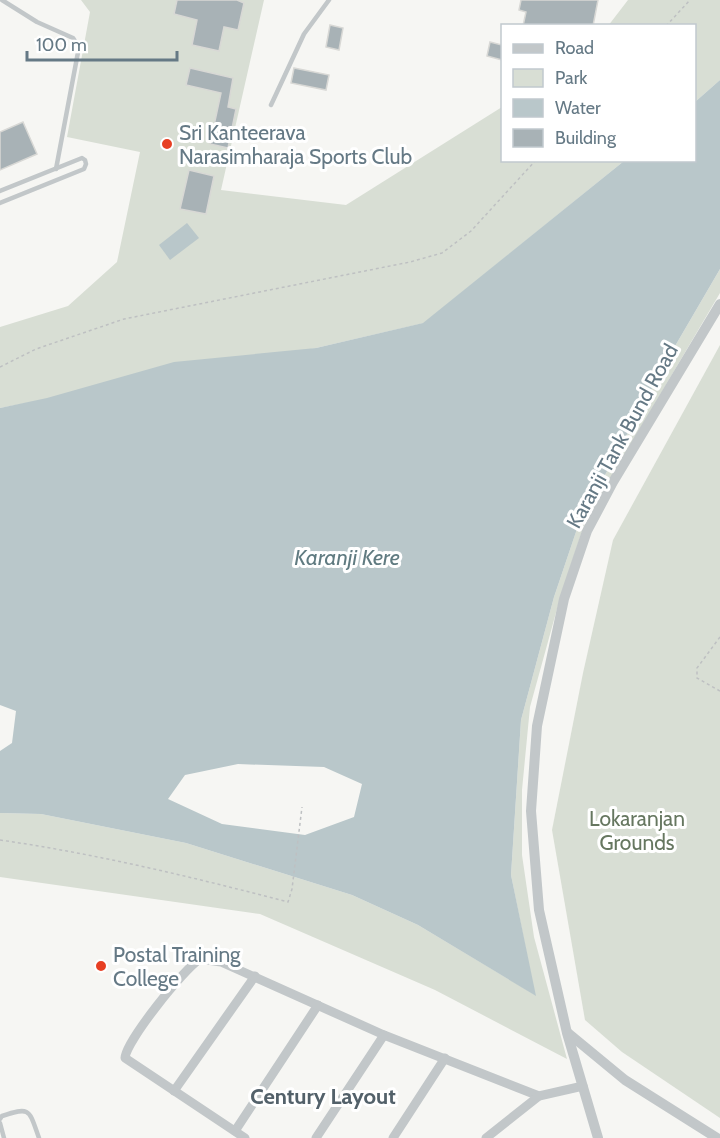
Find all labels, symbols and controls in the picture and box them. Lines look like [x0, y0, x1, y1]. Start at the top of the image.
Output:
scale bar [27, 24, 177, 62]
legend [501, 24, 696, 162]
text: 100 m [36, 34, 87, 56]
text: Road [555, 37, 594, 59]
text: Park [555, 67, 588, 89]
text: Water [555, 97, 601, 119]
place label: Sri Kanteerava Narasimharaja Sports Club [179, 120, 412, 170]
text: Building [555, 127, 617, 149]
marker: Sri Kanteerava Narasimharaja Sports Club [160, 137, 174, 151]
street label: Karanji Tank Bund Road [561, 339, 684, 533]
water label: Karanji Kere [294, 544, 400, 571]
park label: Lokaranjan Grounds [589, 806, 685, 855]
place label: Postal Training College [113, 942, 241, 991]
marker: Postal Training College [94, 959, 108, 973]
district label: Century Layout [250, 1083, 396, 1110]

